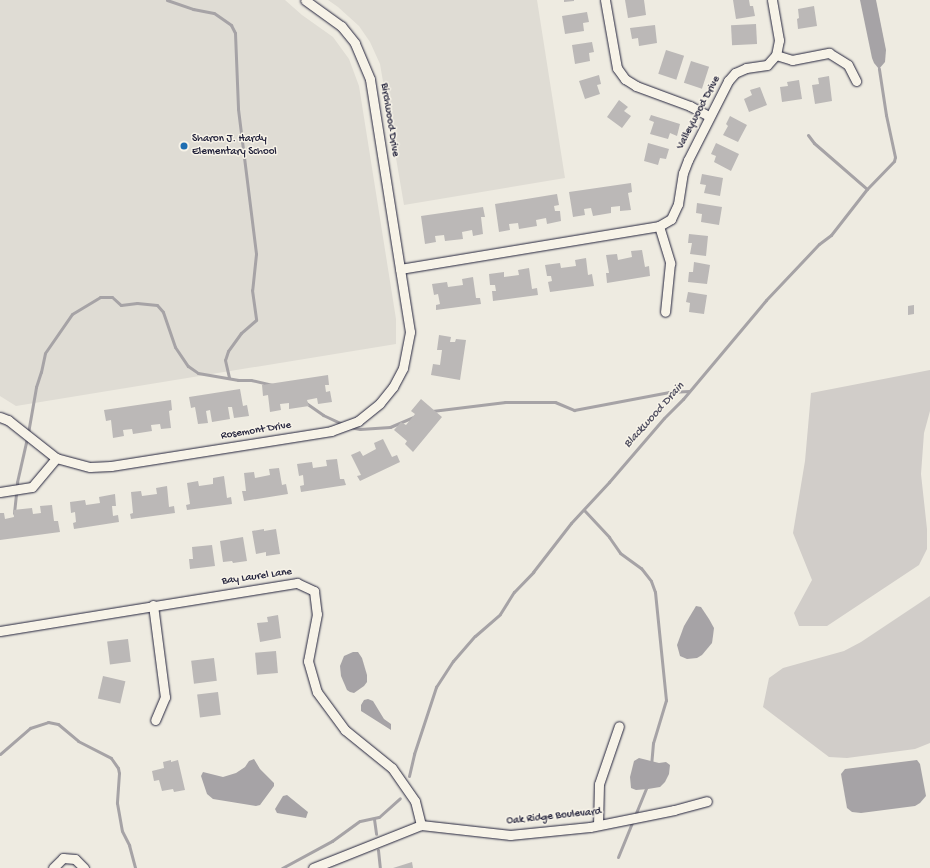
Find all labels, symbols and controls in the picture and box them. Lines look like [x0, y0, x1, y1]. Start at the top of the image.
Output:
street label: Valleywood Drive [674, 74, 724, 152]
street label: Birchwood Drive [377, 82, 401, 158]
place label: Sharon J. Hardy Elementary School [192, 133, 277, 159]
marker: Sharon J. Hardy Elementary School [179, 141, 189, 151]
water label: Blackwood Drain [622, 380, 688, 452]
street label: Rosemont Drive [220, 419, 292, 443]
street label: Bay Laurel Lane [221, 566, 293, 588]
street label: Oak Ridge Boulevard [506, 805, 602, 829]

